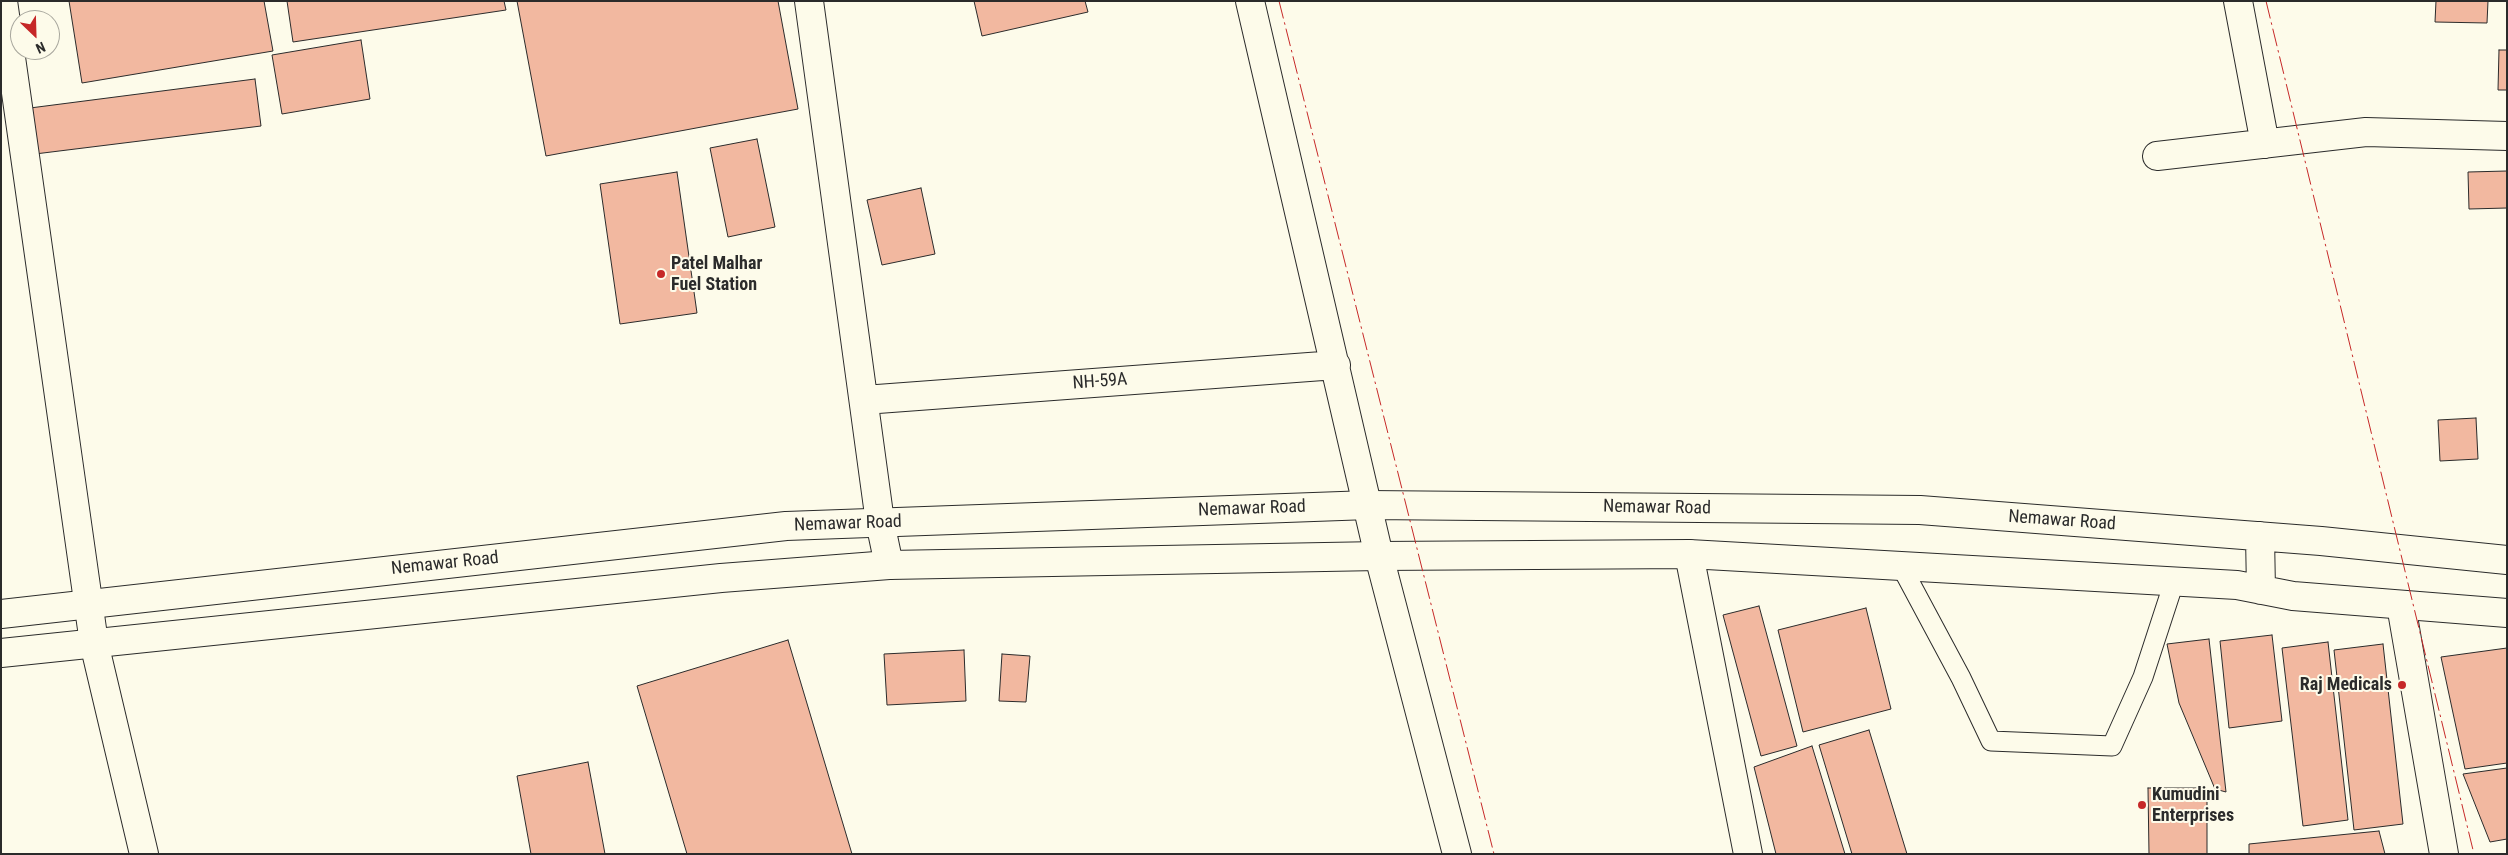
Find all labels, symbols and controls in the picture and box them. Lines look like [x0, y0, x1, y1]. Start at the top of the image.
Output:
north arrow [10, 10, 60, 60]
text: N [34, 39, 48, 57]
place label: Patel Malhar Fuel Station [671, 253, 762, 296]
marker: Patel Malhar Fuel Station [655, 268, 667, 280]
street label: NH-59A [1072, 369, 1128, 395]
street label: Nemawar Road [1198, 496, 1306, 522]
street label: Nemawar Road [1603, 496, 1711, 520]
street label: Nemawar Road [2007, 506, 2117, 536]
street label: Nemawar Road [794, 511, 902, 537]
street label: Nemawar Road [390, 548, 500, 580]
place label: Raj Medicals [2300, 674, 2392, 696]
marker: Raj Medicals [2396, 679, 2408, 691]
place label: Kumudini Enterprises [2152, 784, 2234, 826]
marker: Kumudini Enterprises [2136, 799, 2148, 811]

